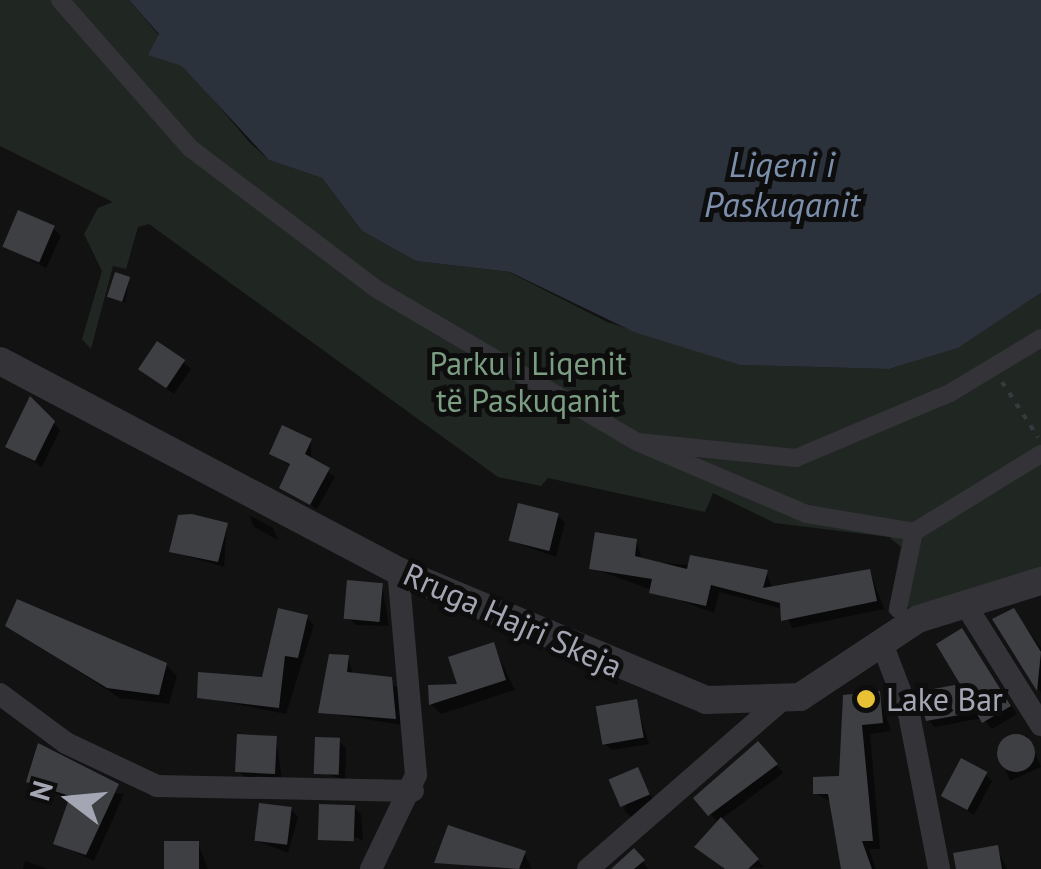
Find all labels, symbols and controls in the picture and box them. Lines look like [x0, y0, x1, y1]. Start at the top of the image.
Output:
water label: Liqeni i Paskuqanit [704, 143, 860, 225]
park label: Parku i Liqenit të Paskuqanit [429, 345, 627, 420]
street label: Rruga Hajri Skeja [398, 555, 628, 685]
place label: Lake Bar [886, 680, 1003, 718]
marker: Lake Bar [855, 688, 877, 710]
north arrow [20, 749, 120, 849]
text: N [20, 777, 61, 805]

